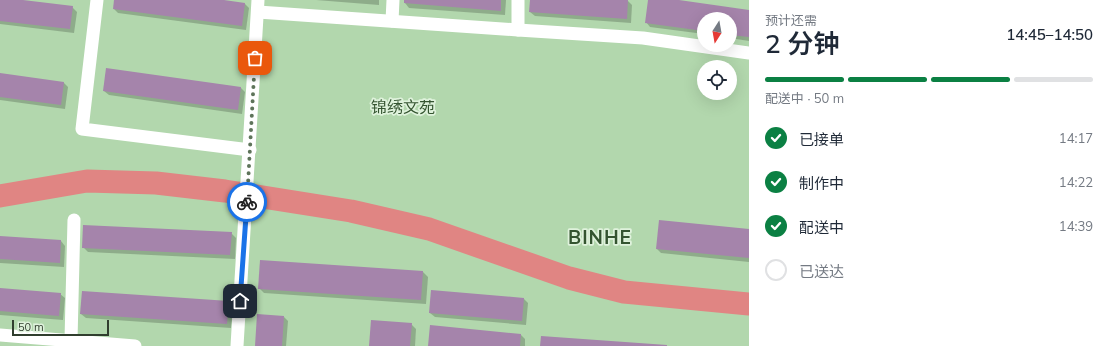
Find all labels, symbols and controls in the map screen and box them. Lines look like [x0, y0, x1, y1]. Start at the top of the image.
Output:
north arrow [697, 12, 737, 52]
map controls [697, 12, 737, 100]
text: 预计还需 [765, 12, 817, 28]
text: 14:45–14:50 [1006, 25, 1093, 44]
text: 2 分钟 [765, 27, 840, 60]
pin [238, 41, 272, 75]
icon: bag [244, 47, 266, 69]
button: locate [697, 60, 737, 100]
text: 配送中 · 50 m [765, 90, 844, 106]
district label: 锦绣文苑 [371, 97, 435, 117]
icon: check [765, 127, 787, 149]
text: 已接单 [799, 130, 844, 149]
text: 14:17 [1059, 130, 1093, 146]
icon: check [765, 171, 787, 193]
text: 制作中 [799, 174, 844, 193]
text: 14:22 [1059, 174, 1093, 190]
courier [227, 182, 267, 222]
icon: bike [236, 191, 258, 213]
icon: check [765, 215, 787, 237]
text: 配送中 [799, 218, 844, 237]
text: 14:39 [1059, 218, 1093, 234]
district label: BINHE [568, 225, 632, 249]
text: 已送达 [799, 262, 844, 281]
pin [223, 284, 257, 318]
icon: home [229, 290, 251, 312]
scale bar [12, 318, 109, 337]
text: 50 m [18, 320, 44, 334]

